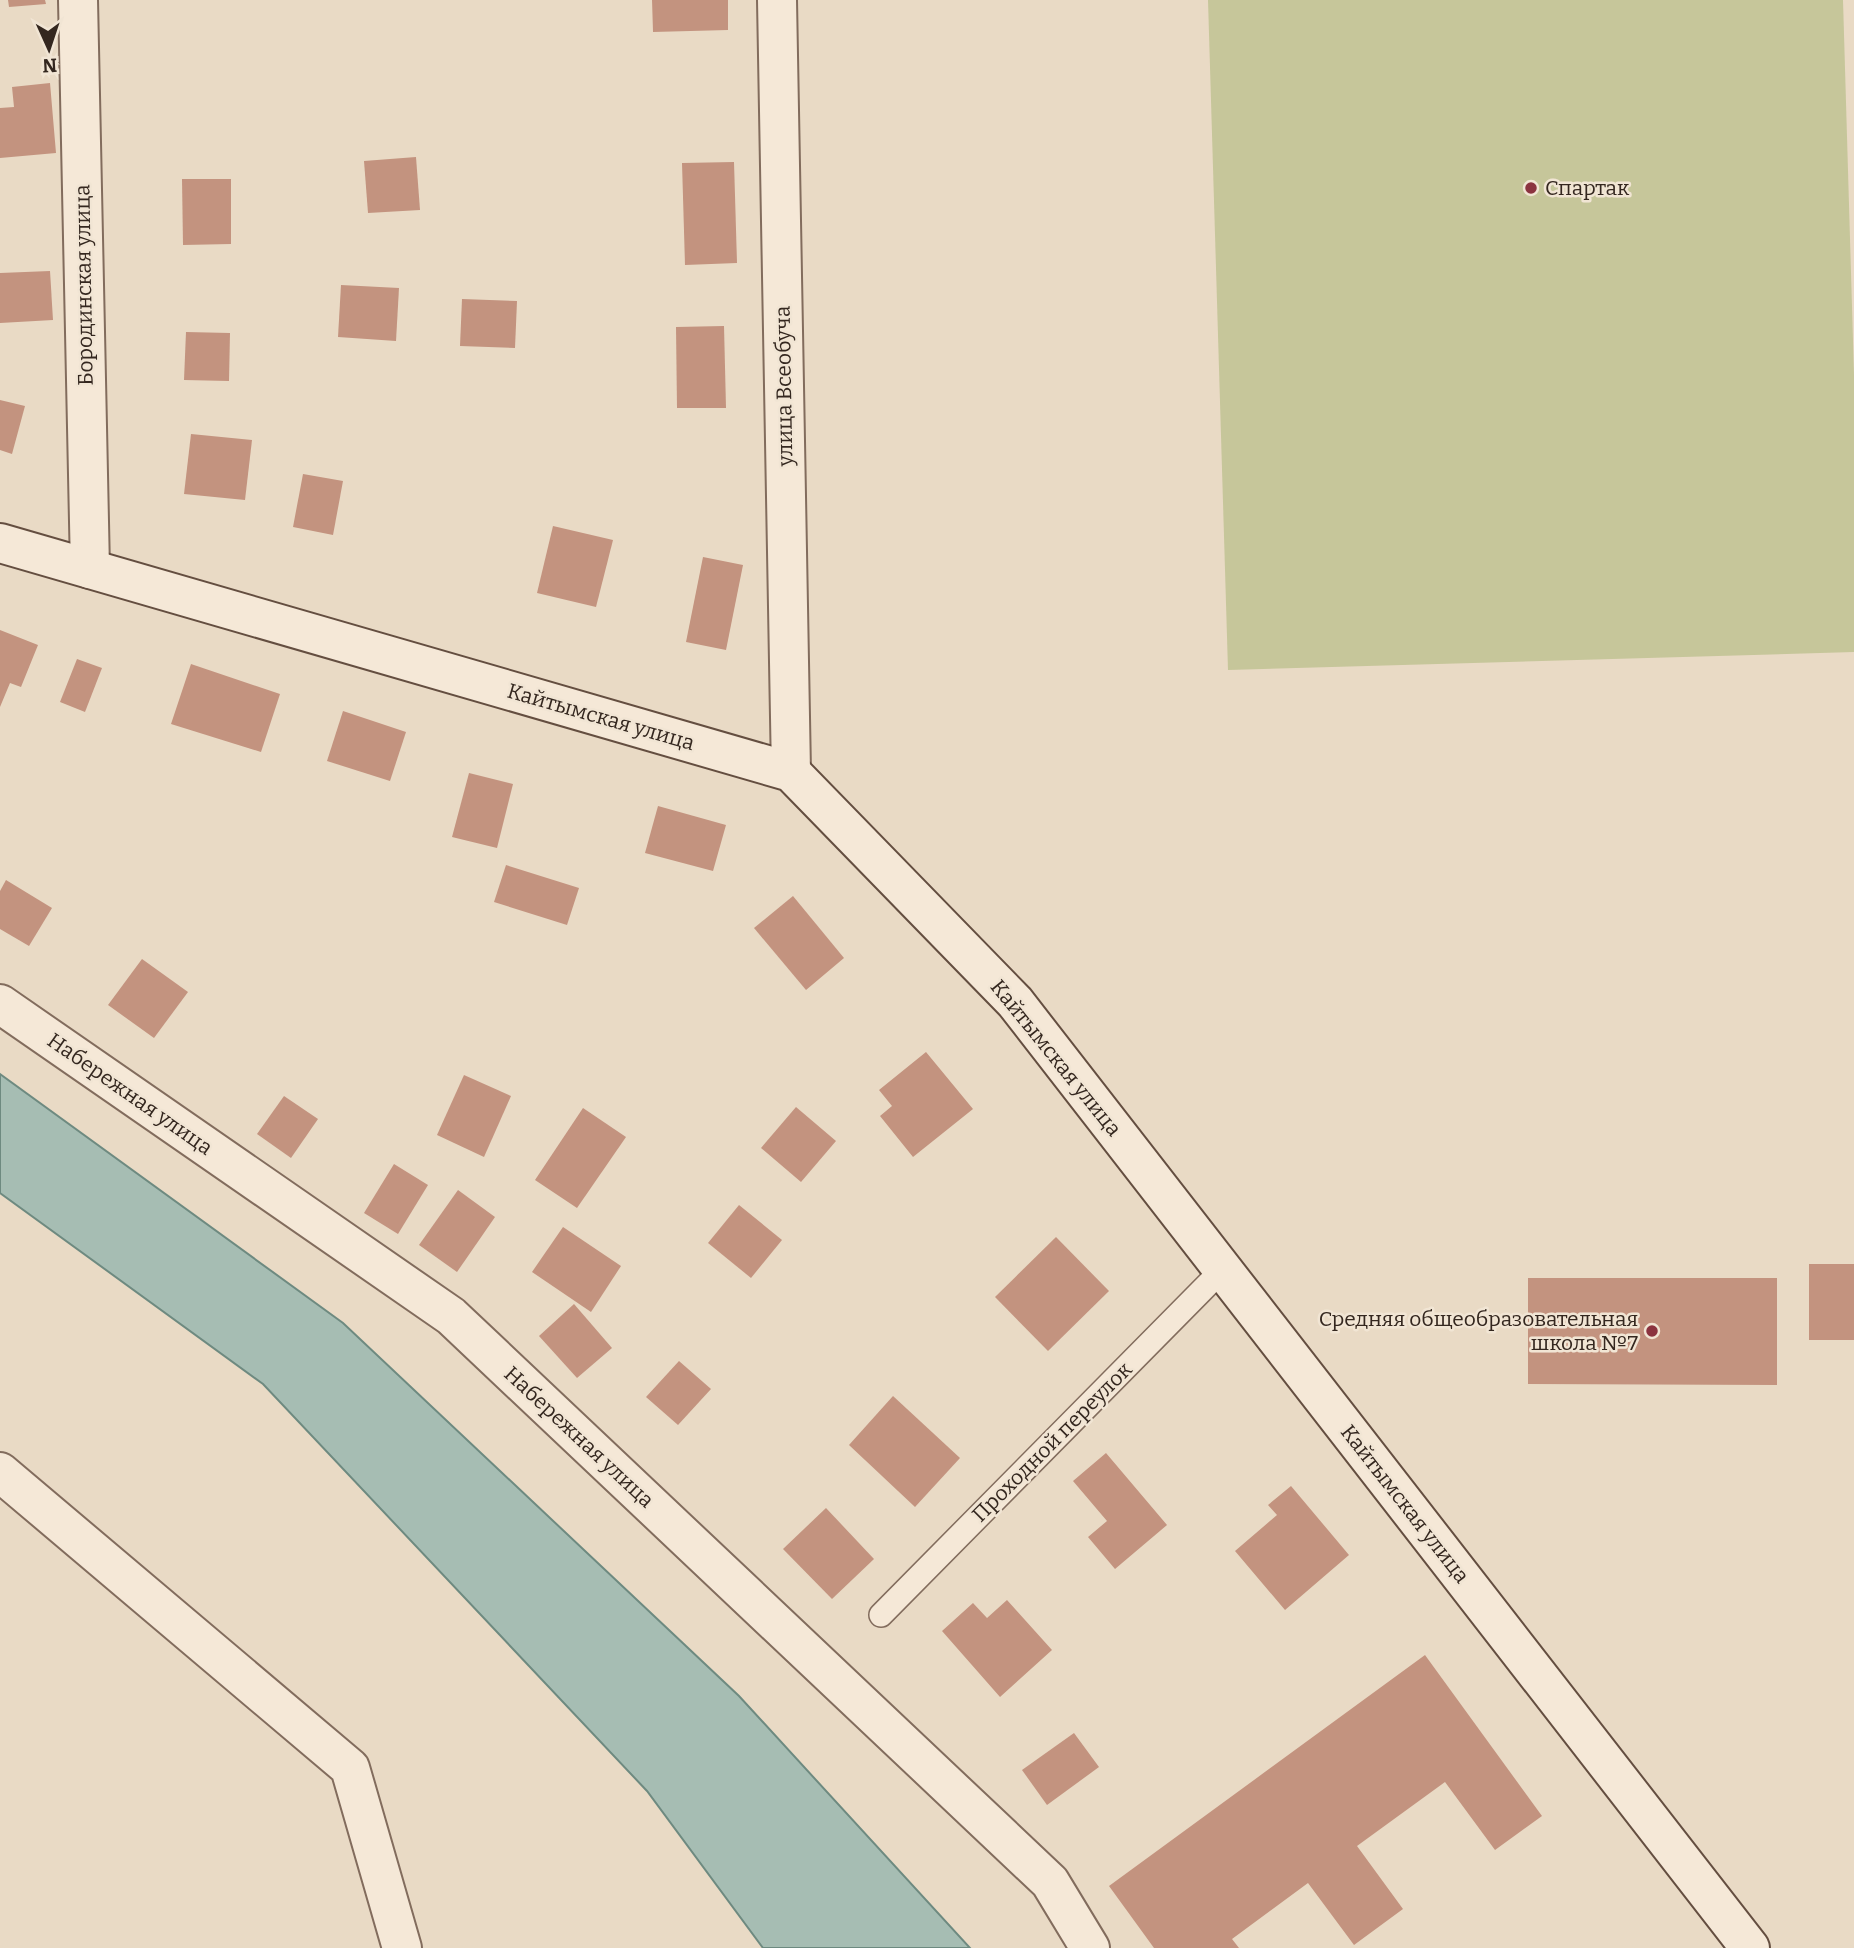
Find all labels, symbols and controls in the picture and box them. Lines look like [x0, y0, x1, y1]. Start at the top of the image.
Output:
north arrow [14, 14, 84, 84]
text: N [42, 54, 58, 77]
place label: Спартак [1545, 175, 1630, 201]
marker: Спартак [1523, 180, 1539, 196]
street label: Бородинская улица [69, 184, 99, 386]
street label: улица Всеобуча [770, 305, 798, 468]
street label: Кайтымская улица [504, 678, 698, 756]
street label: Кайтымская улица [985, 975, 1127, 1142]
street label: Набережная улица [42, 1027, 218, 1161]
place label: Средняя общеобразовательная школа №7 [1319, 1306, 1638, 1356]
marker: Средняя общеобразовательная школа №7 [1644, 1323, 1660, 1339]
street label: Проходной переулок [967, 1356, 1138, 1527]
street label: Набережная улица [499, 1361, 660, 1514]
street label: Кайтымская улица [1335, 1420, 1475, 1589]

